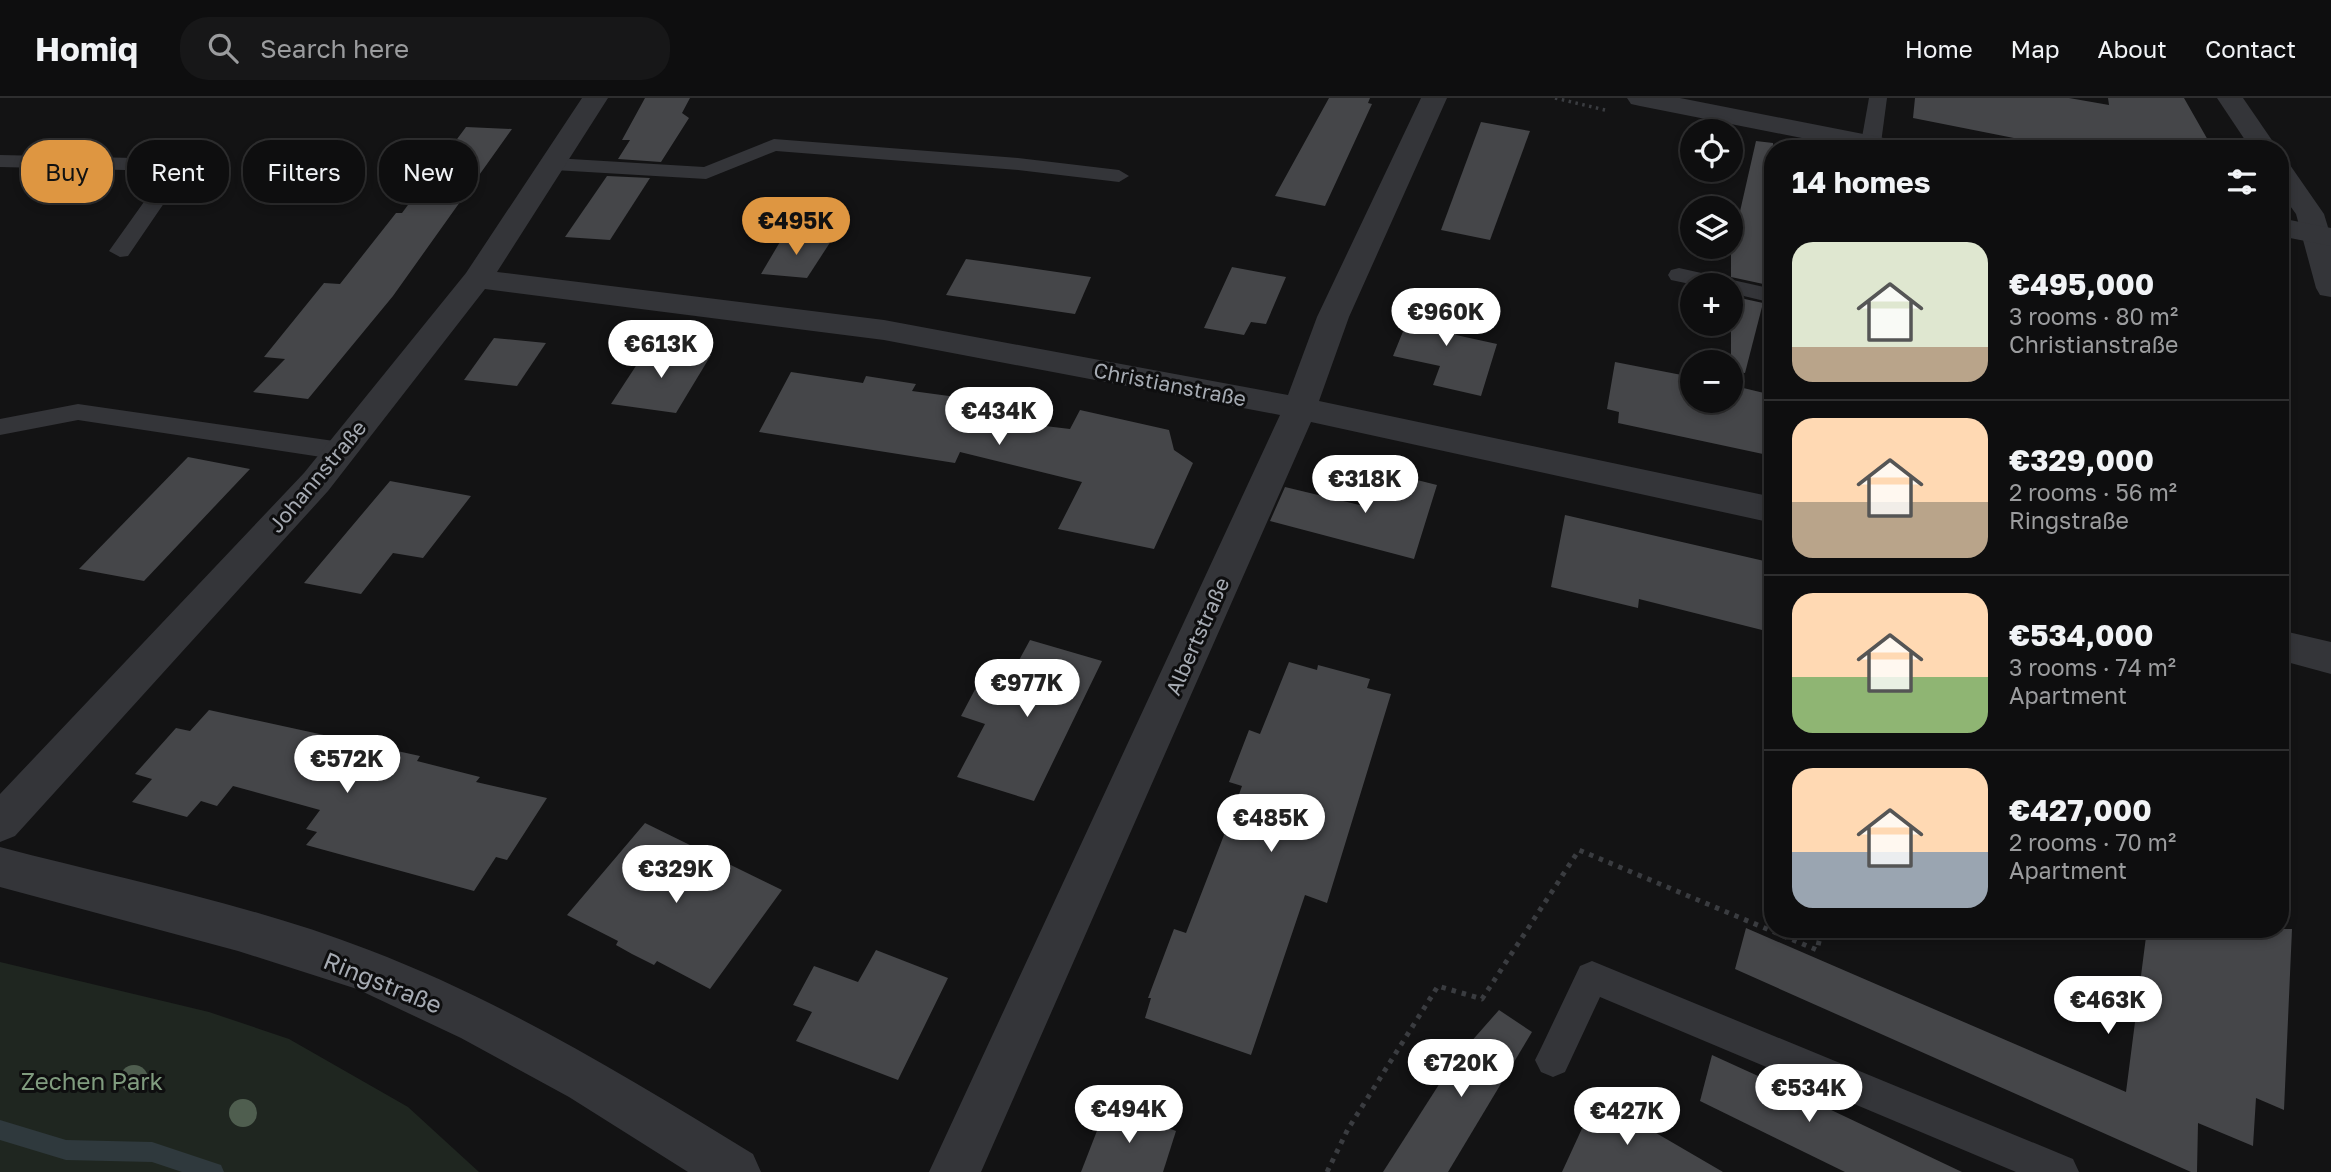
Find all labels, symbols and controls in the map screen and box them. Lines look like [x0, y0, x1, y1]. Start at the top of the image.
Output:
search box [180, 17, 670, 80]
text: Homiq [35, 29, 138, 68]
icon: search [204, 29, 242, 67]
text: Search here [260, 33, 409, 64]
text: Home [1905, 34, 1973, 63]
text: Map [2011, 34, 2060, 63]
text: About [2098, 34, 2167, 63]
text: Contact [2205, 34, 2296, 63]
map controls [1680, 119, 1743, 413]
button: locate [1680, 119, 1743, 182]
chip: Buy [21, 140, 113, 203]
chip: Rent [127, 140, 229, 203]
chip: Filters [243, 140, 365, 203]
chip: New [379, 140, 478, 203]
icon: filters [2223, 163, 2261, 201]
text: 14 homes [1792, 164, 1931, 200]
button: layers [1680, 196, 1743, 259]
pin: €495K [747, 198, 845, 257]
text: €495K [758, 206, 834, 234]
text: €495,000 [2009, 266, 2154, 302]
icon: home [1848, 270, 1932, 354]
button: + [1680, 273, 1743, 336]
pin: €960K [1397, 288, 1495, 348]
text: €960K [1407, 297, 1485, 325]
text: 3 rooms · 80 m² [2009, 302, 2178, 330]
pin: €613K [612, 320, 710, 380]
text: €613K [624, 329, 698, 357]
text: Christianstraße [2009, 330, 2178, 358]
button: − [1680, 350, 1743, 413]
street label: Christianstraße [1092, 356, 1248, 412]
pin: €434K [950, 388, 1048, 447]
text: €434K [961, 396, 1037, 424]
street label: Johannstraße [262, 415, 372, 537]
text: €329,000 [2009, 442, 2154, 478]
icon: home [1848, 446, 1932, 530]
pin: €318K [1316, 456, 1414, 515]
text: €318K [1328, 464, 1402, 492]
text: 2 rooms · 56 m² [2009, 478, 2177, 506]
text: Ringstraße [2009, 506, 2129, 534]
street label: Albertstraße [1159, 573, 1235, 699]
text: €534,000 [2009, 617, 2154, 653]
icon: home [1848, 621, 1932, 705]
text: 3 rooms · 74 m² [2009, 653, 2176, 681]
pin: €977K [978, 660, 1076, 719]
text: €977K [991, 668, 1063, 696]
text: Apartment [2009, 681, 2127, 709]
pin: €572K [298, 736, 396, 795]
text: €572K [310, 744, 384, 772]
text: €427,000 [2009, 792, 2152, 828]
pin: €485K [1222, 794, 1320, 854]
icon: home [1848, 796, 1932, 880]
text: €485K [1233, 803, 1309, 831]
text: 2 rooms · 70 m² [2009, 828, 2176, 856]
pin: €329K [627, 846, 725, 905]
text: €329K [638, 854, 714, 882]
text: Apartment [2009, 856, 2127, 884]
street label: Ringstraße [320, 945, 446, 1019]
pin: €463K [2059, 976, 2157, 1036]
text: €463K [2070, 985, 2146, 1013]
pin: €720K [1412, 1040, 1510, 1099]
text: €720K [1424, 1048, 1498, 1076]
pin: €534K [1760, 1065, 1858, 1124]
park label: Zechen Park [21, 1066, 163, 1095]
text: €534K [1771, 1073, 1847, 1101]
pin: €494K [1080, 1086, 1178, 1145]
pin: €427K [1578, 1088, 1676, 1147]
text: €494K [1091, 1094, 1167, 1122]
text: €427K [1590, 1096, 1664, 1124]

